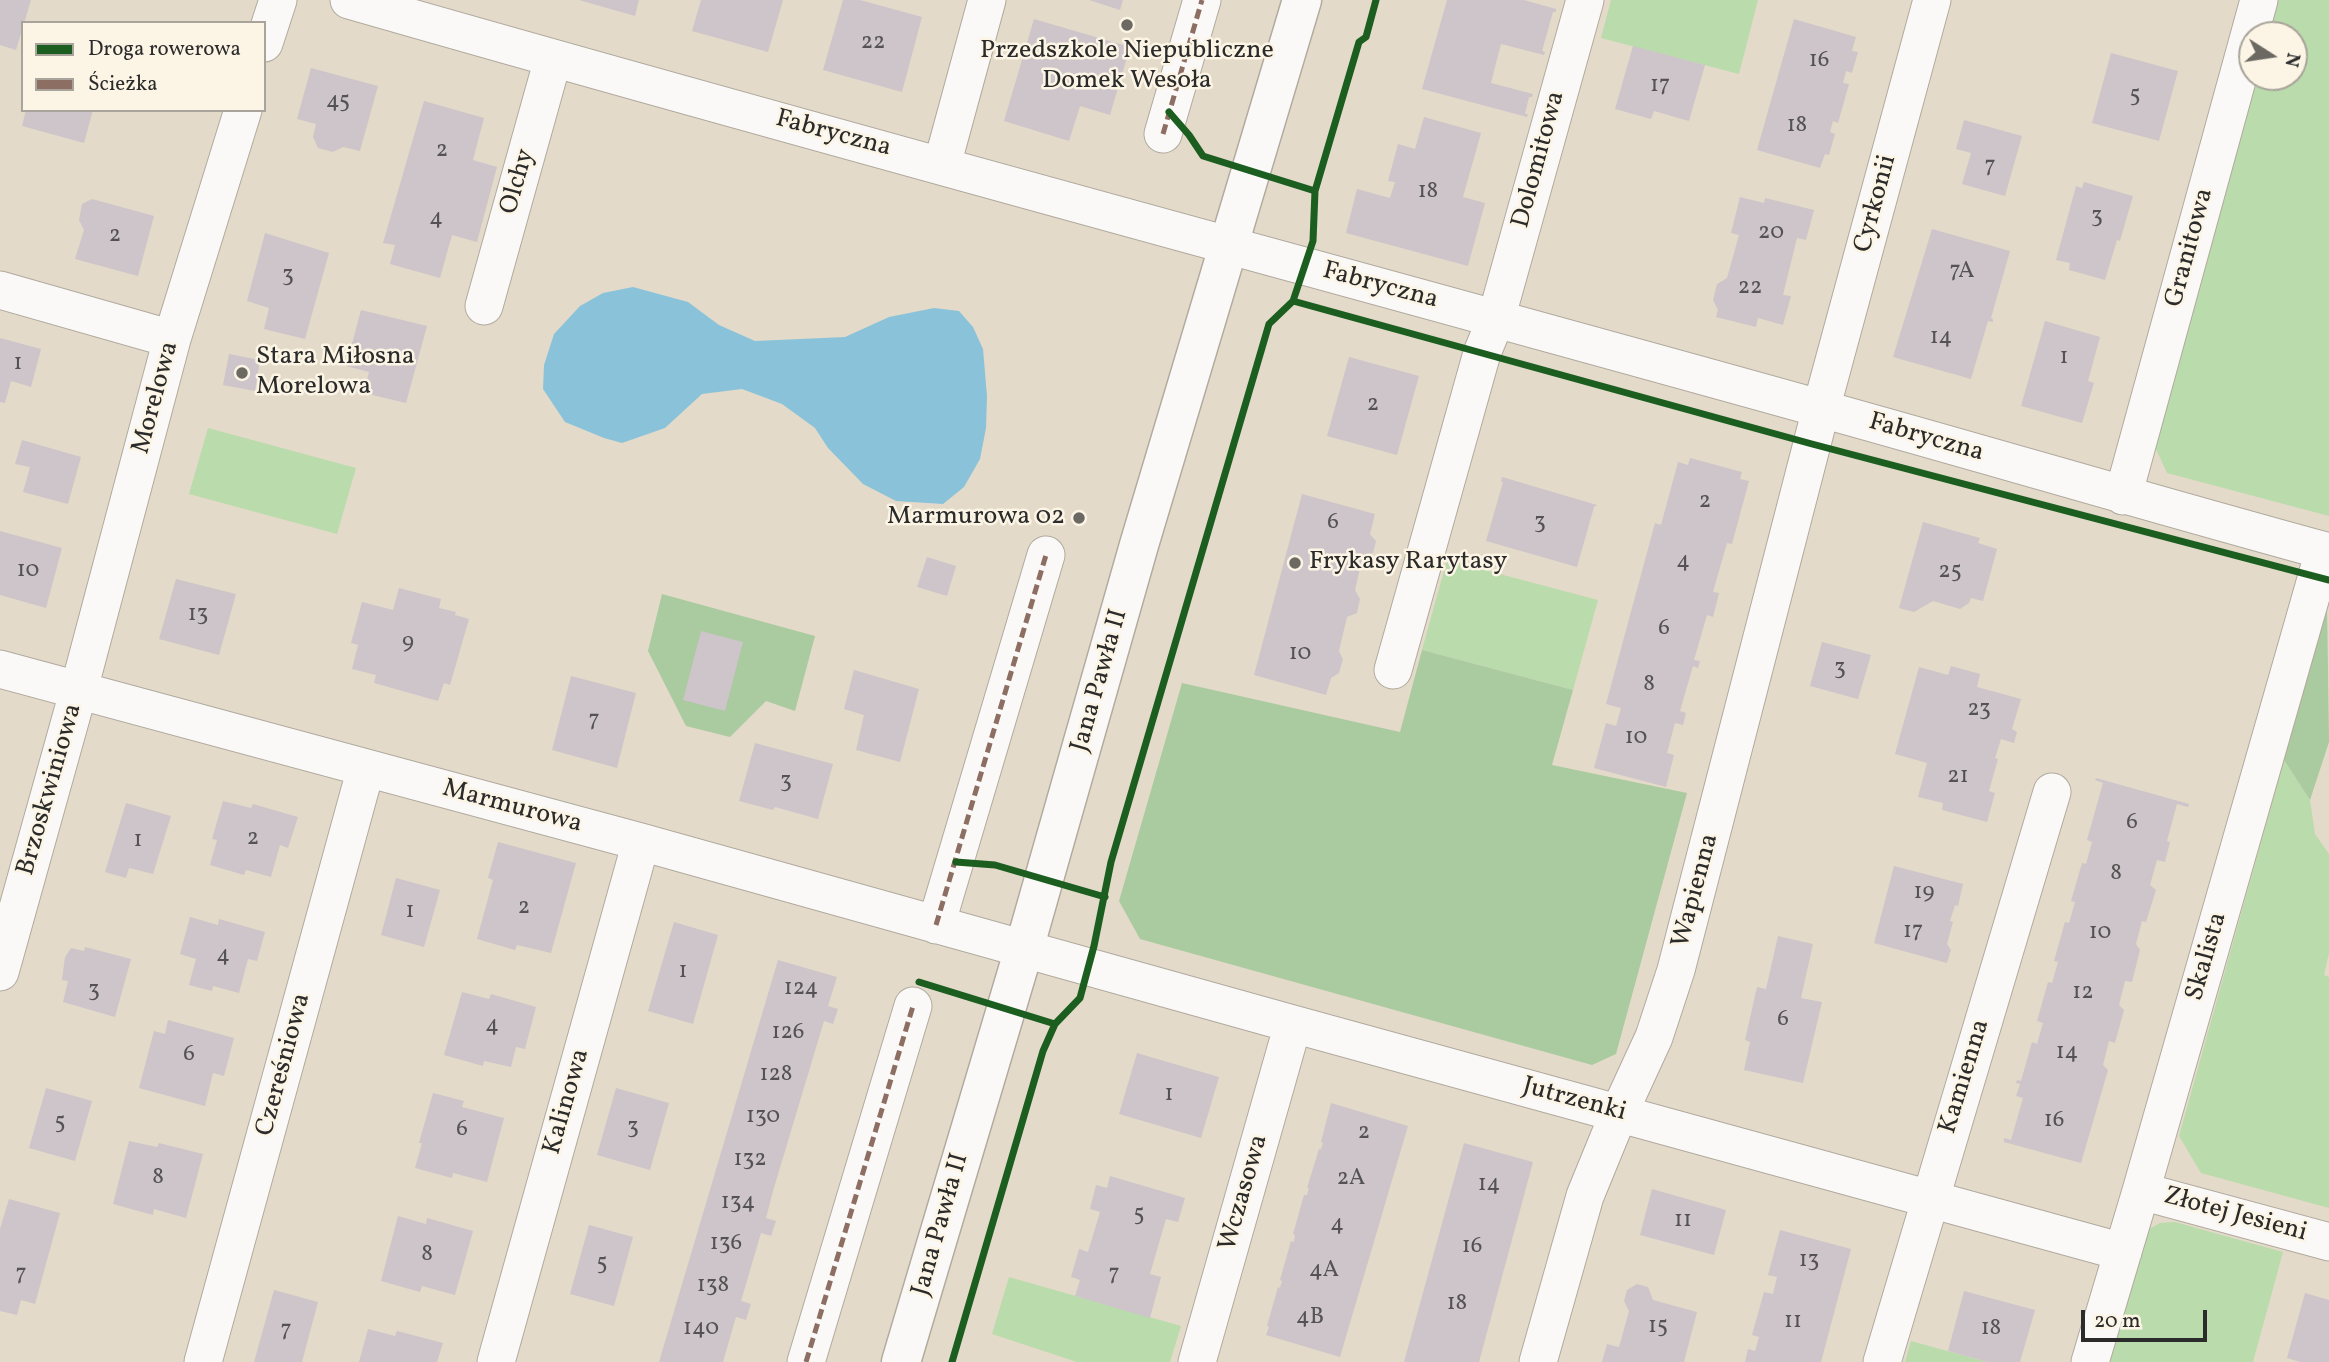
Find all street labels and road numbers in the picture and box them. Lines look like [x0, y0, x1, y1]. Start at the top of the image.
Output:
street label: Dolomitowa [1507, 88, 1573, 232]
street label: Fabryczna [772, 105, 894, 165]
street label: Olchy [495, 146, 543, 218]
street label: Cyrkonii [1849, 152, 1905, 256]
street label: Granitowa [2160, 185, 2222, 311]
street label: Fabryczna [1319, 257, 1441, 317]
street label: Morelowa [127, 338, 187, 458]
street label: Fabryczna [1865, 408, 1987, 470]
street label: Jana Pawła II [1066, 606, 1136, 756]
street label: Brzoskwiniowa [12, 701, 90, 879]
street label: Marmurowa [439, 774, 585, 842]
street label: Wapienna [1667, 831, 1727, 951]
street label: Skalista [2181, 909, 2235, 1005]
street label: Czereśniowa [251, 990, 319, 1140]
street label: Kamienna [1934, 1016, 1998, 1138]
street label: Kalinowa [538, 1046, 598, 1158]
street label: Jutrzenki [1519, 1072, 1629, 1130]
street label: Wczasowa [1214, 1131, 1276, 1255]
street label: Jana Pawła II [907, 1150, 977, 1300]
street label: Złotej Jesieni [2160, 1182, 2310, 1250]

